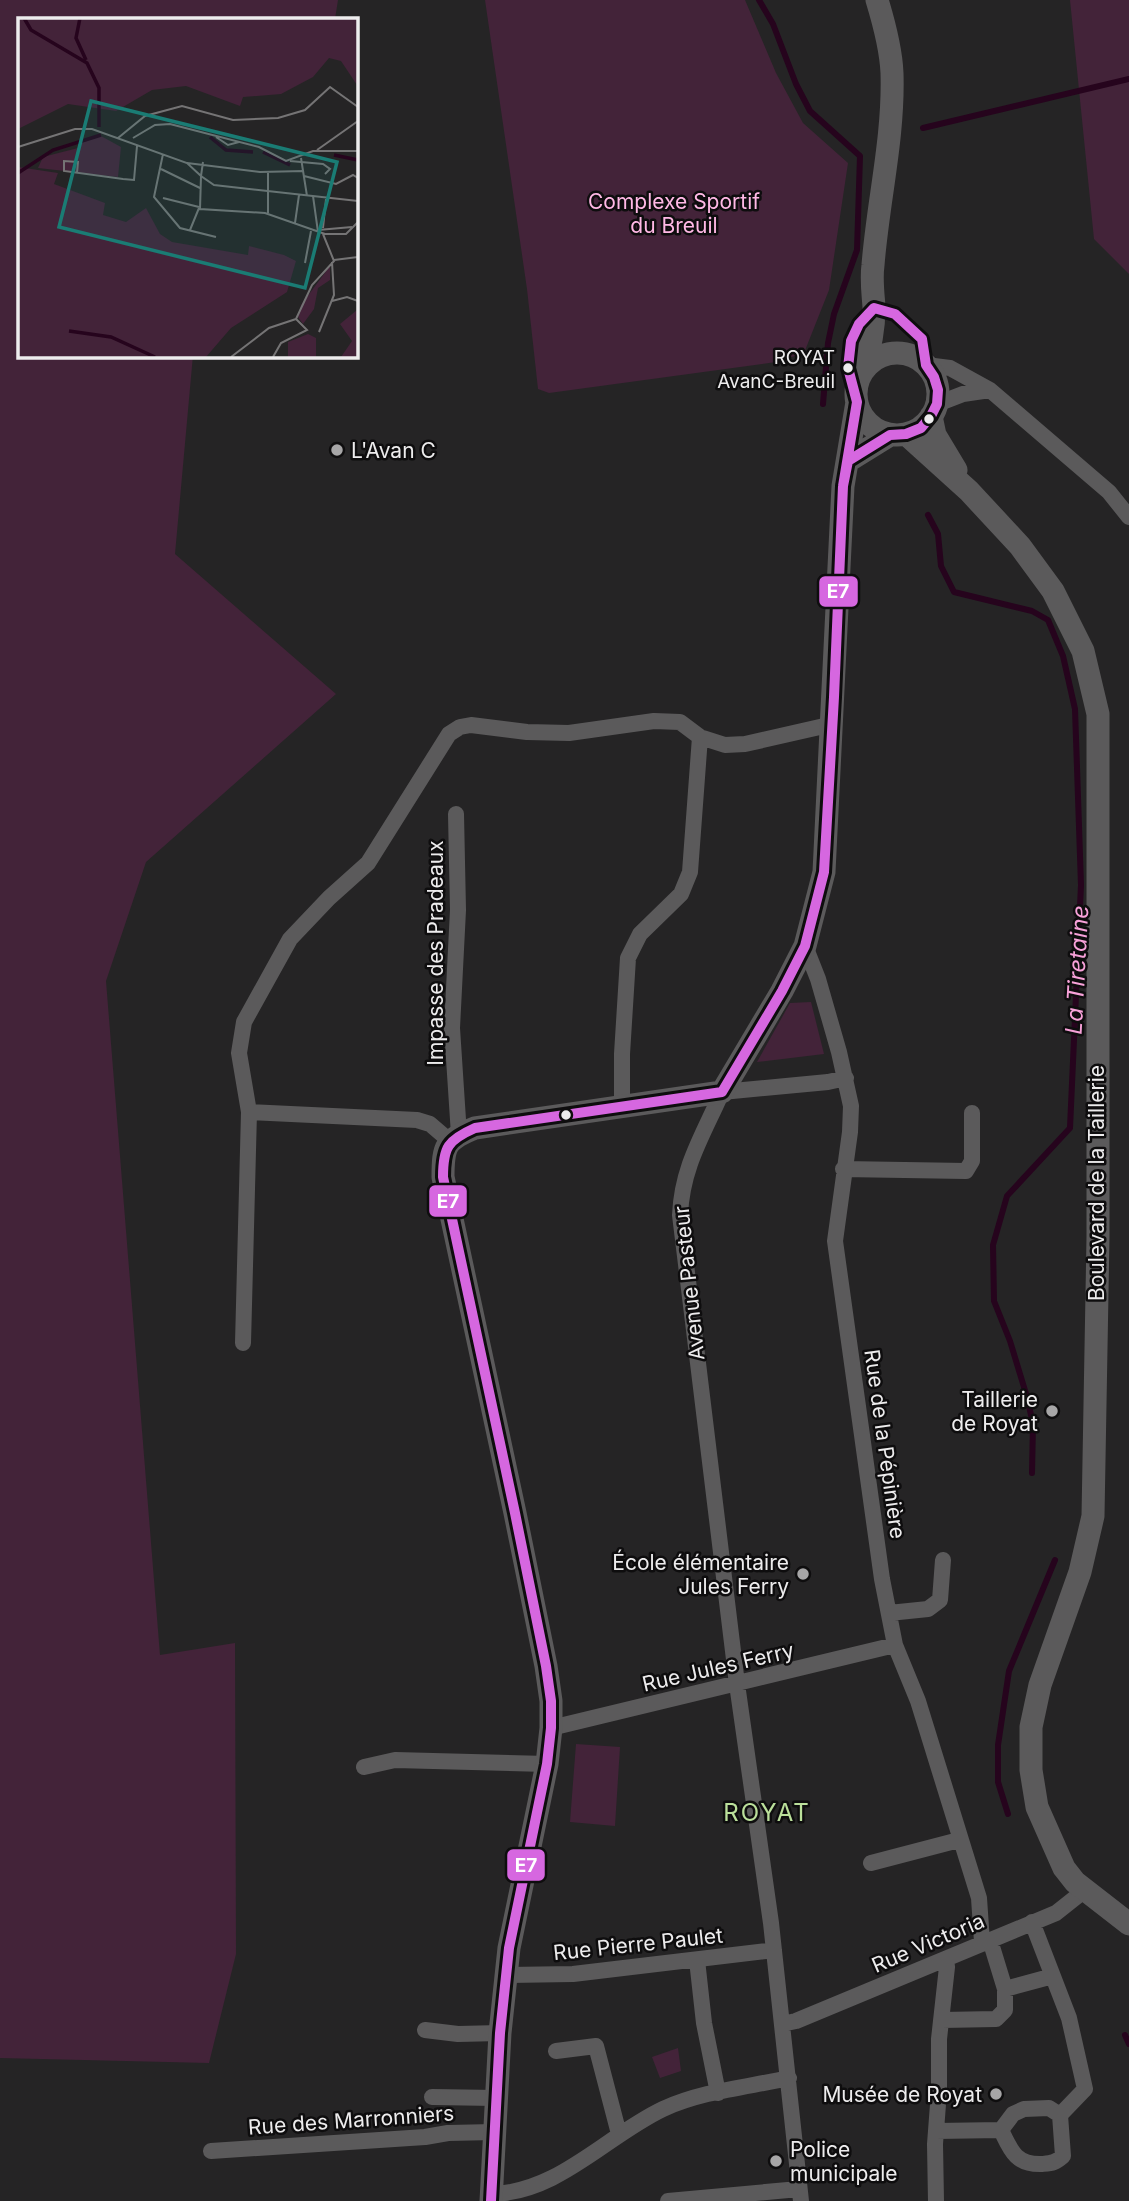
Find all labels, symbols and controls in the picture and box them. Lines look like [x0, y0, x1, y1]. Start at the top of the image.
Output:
inset map [18, 18, 357, 357]
park label: Complexe Sportif du Breuil [588, 189, 760, 238]
place label: ROYAT AvanC-Breuil [717, 346, 835, 393]
marker: ROYAT AvanC-Breuil [841, 361, 855, 375]
unlabelled marker [922, 412, 936, 426]
place label: L'Avan C [351, 438, 436, 463]
marker: L'Avan C [329, 442, 345, 458]
line badge: E7 [818, 575, 859, 608]
text: E7 [827, 580, 849, 603]
street label: Impasse des Pradeaux [423, 840, 448, 1066]
water label: La Tiretaine [1060, 905, 1094, 1035]
street label: Boulevard de la Taillerie [1084, 1065, 1109, 1301]
unlabelled marker [559, 1108, 573, 1122]
line badge: E7 [428, 1184, 468, 1218]
text: E7 [437, 1190, 459, 1213]
street label: Avenue Pasteur [668, 1204, 710, 1361]
street label: Rue de la Pépinière [859, 1348, 911, 1540]
place label: Taillerie de Royat [951, 1387, 1038, 1436]
marker: Taillerie de Royat [1044, 1403, 1060, 1419]
place label: École élémentaire Jules Ferry [612, 1549, 789, 1599]
marker: École élémentaire Jules Ferry [795, 1566, 811, 1582]
street label: Rue Jules Ferry [640, 1637, 796, 1697]
district label: ROYAT [723, 1798, 811, 1827]
line badge: E7 [506, 1848, 546, 1882]
text: E7 [515, 1854, 537, 1877]
street label: Rue Victoria [868, 1908, 988, 1978]
street label: Rue Pierre Paulet [552, 1923, 724, 1965]
place label: Musée de Royat [822, 2082, 982, 2107]
marker: Musée de Royat [988, 2086, 1004, 2102]
street label: Rue des Marronniers [247, 2100, 455, 2140]
place label: Police municipale [790, 2137, 898, 2186]
marker: Police municipale [768, 2153, 784, 2169]

